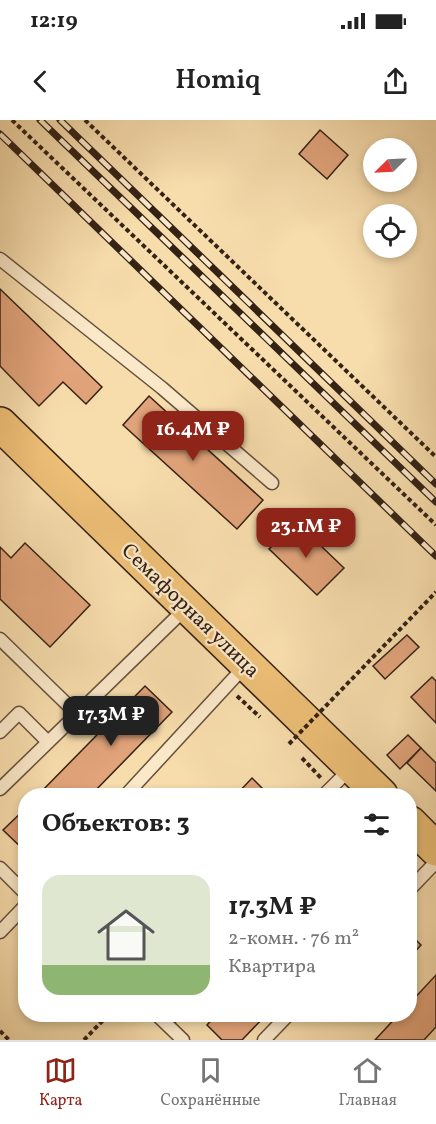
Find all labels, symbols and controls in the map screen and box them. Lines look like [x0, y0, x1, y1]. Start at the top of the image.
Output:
text: 12:19 [30, 6, 78, 37]
text: Homiq [175, 62, 261, 100]
icon: back [24, 65, 57, 98]
icon: share [379, 65, 412, 98]
north arrow [363, 138, 417, 192]
map controls [363, 138, 417, 258]
button: locate [363, 204, 417, 258]
pin: 16.4M ₽ [138, 411, 248, 462]
text: 16.4M ₽ [156, 416, 230, 444]
pin: 23.1M ₽ [251, 508, 361, 559]
text: 23.1M ₽ [270, 513, 342, 541]
street label: Семафорная улица [114, 537, 266, 685]
pin: 17.3M ₽ [56, 696, 166, 747]
text: 17.3M ₽ [77, 701, 145, 729]
text: Объектов: 3 [42, 806, 190, 842]
icon: filters [360, 808, 393, 841]
text: 17.3M ₽ [228, 889, 317, 925]
icon: home [90, 899, 162, 971]
text: 2-комн. · 76 m² [228, 925, 359, 953]
text: Квартира [228, 953, 316, 981]
tab: Карта [39, 1054, 82, 1112]
tab: Сохранённые [161, 1054, 260, 1112]
tab: Главная [338, 1054, 397, 1112]

